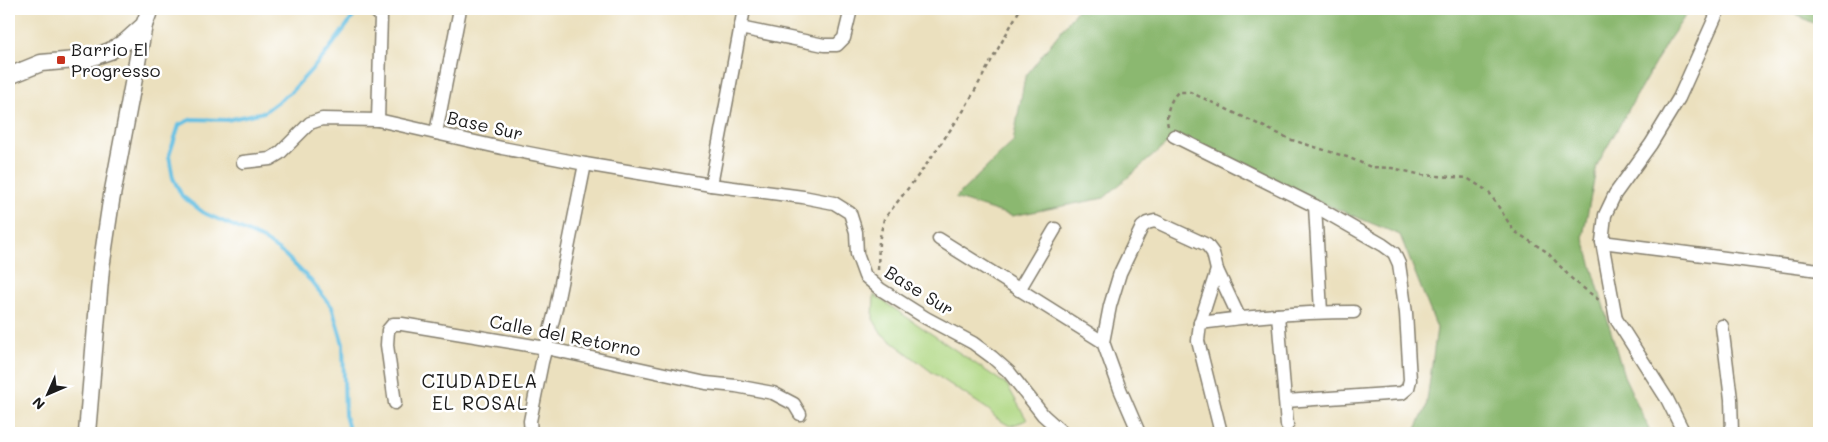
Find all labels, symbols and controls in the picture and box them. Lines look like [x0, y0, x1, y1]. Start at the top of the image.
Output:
place label: Barrio El Progresso [71, 37, 161, 82]
marker: Barrio El Progresso [55, 54, 67, 66]
street label: Base Sur [445, 105, 525, 145]
street label: Base Sur [880, 260, 959, 321]
street label: Calle del Retorno [487, 309, 643, 362]
district label: CIUDADELA EL ROSAL [422, 368, 538, 415]
north arrow [22, 370, 72, 420]
text: N [28, 393, 49, 414]

